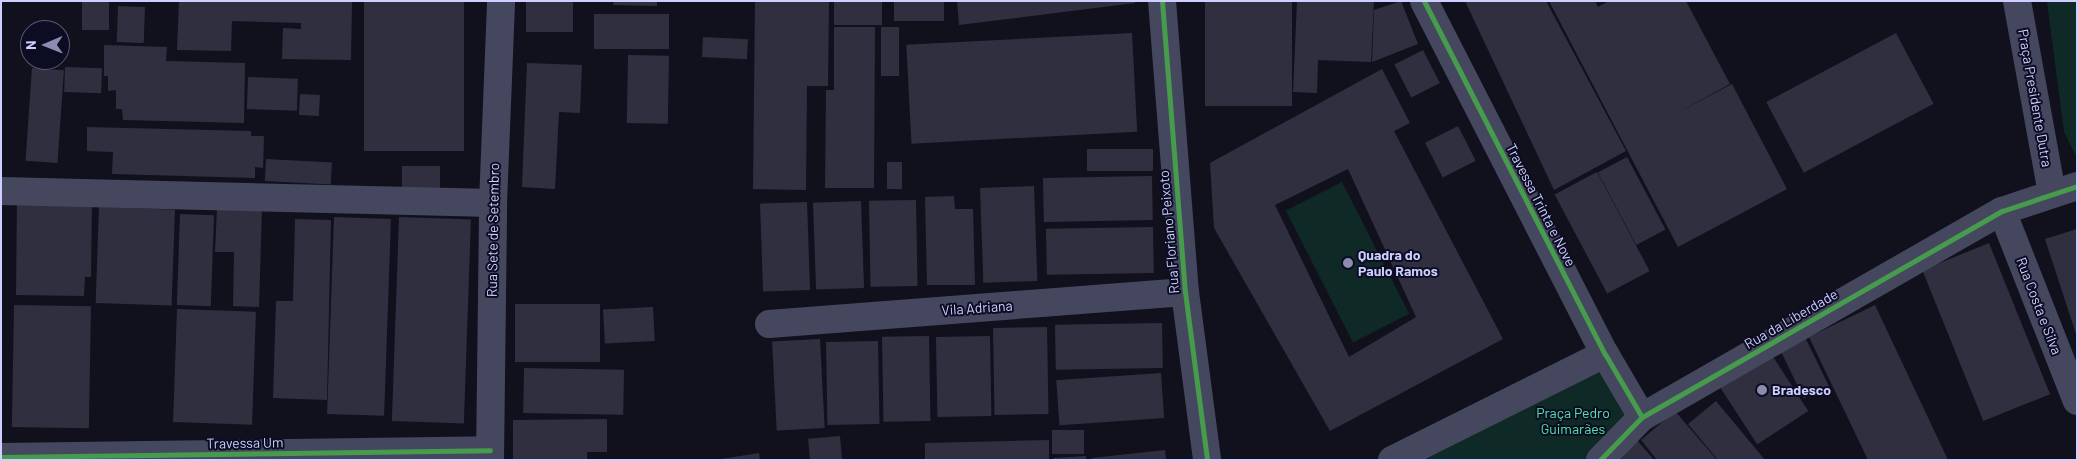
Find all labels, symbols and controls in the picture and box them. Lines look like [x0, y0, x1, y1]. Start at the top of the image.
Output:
north arrow [20, 20, 70, 70]
street label: Praça Presidente Dutra [2015, 28, 2055, 168]
text: N [22, 40, 39, 50]
street label: Travessa Trinta e Nove [1503, 141, 1579, 269]
street label: Rua Sete de Setembro [483, 163, 503, 297]
street label: Rua Floriano Peixoto [1155, 169, 1183, 295]
place label: Quadra do Paulo Ramos [1358, 247, 1438, 280]
street label: Rua Costa e Silva [2013, 255, 2065, 357]
marker: Quadra do Paulo Ramos [1342, 257, 1354, 269]
street label: Rua da Liberdade [1741, 285, 1841, 353]
street label: Vila Adriana [941, 297, 1013, 319]
place label: Bradesco [1772, 382, 1831, 398]
marker: Bradesco [1756, 384, 1768, 396]
park label: Praça Pedro Guimarães [1536, 405, 1610, 438]
street label: Travessa Um [206, 434, 284, 452]

